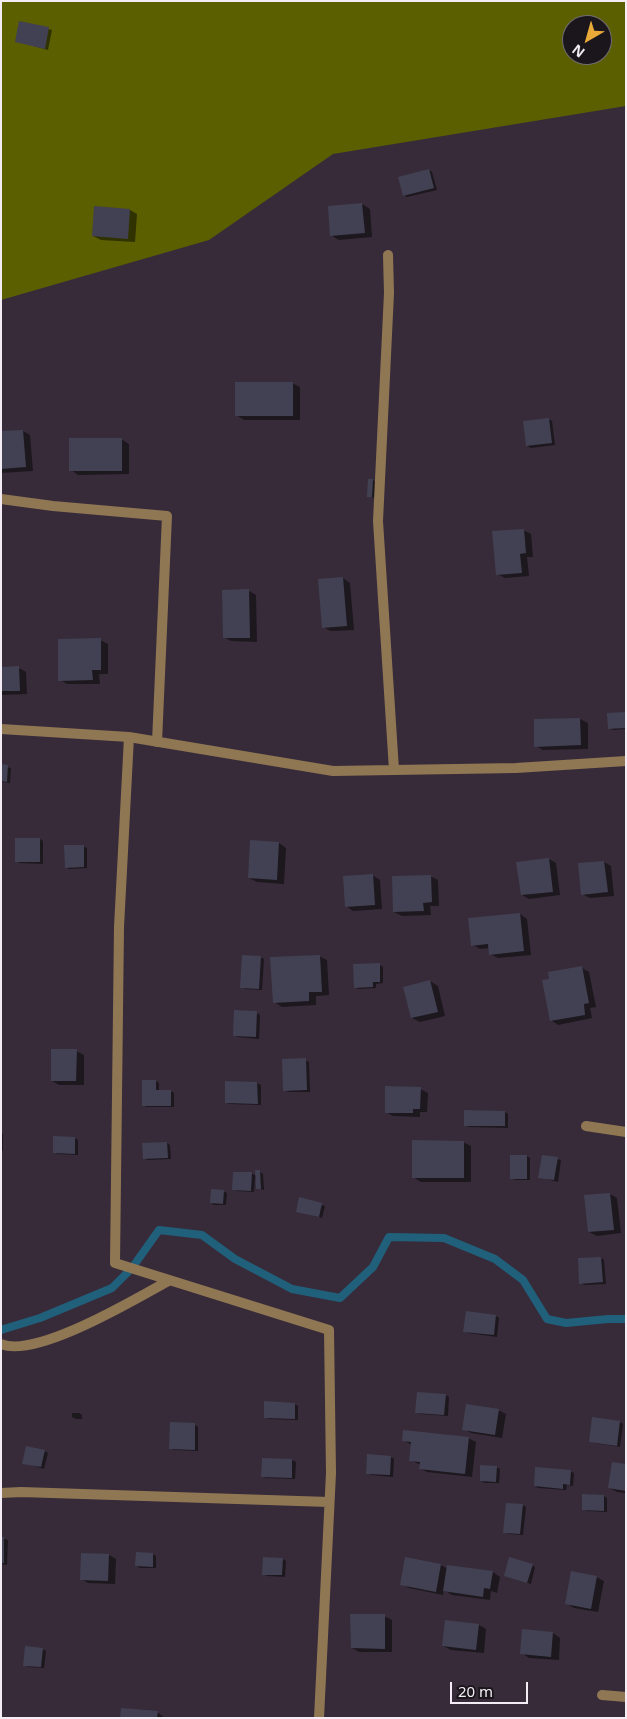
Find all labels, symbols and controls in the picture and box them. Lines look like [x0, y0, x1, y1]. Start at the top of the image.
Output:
north arrow [562, 15, 612, 65]
text: N [568, 40, 588, 62]
scale bar [452, 1672, 530, 1704]
text: 20 m [458, 1681, 493, 1701]

